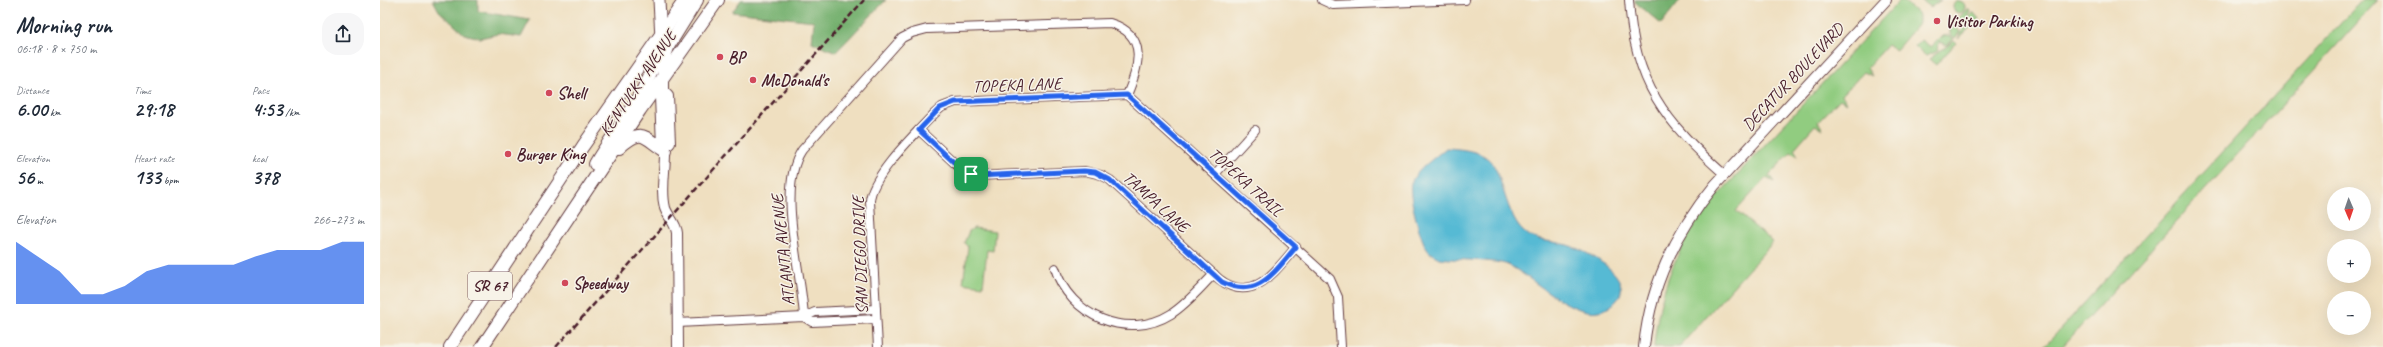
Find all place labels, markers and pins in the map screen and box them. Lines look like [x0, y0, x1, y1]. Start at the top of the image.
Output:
place label: Visitor Parking [1945, 11, 2034, 32]
marker: Visitor Parking [1932, 16, 1942, 26]
place label: BP [728, 47, 748, 68]
marker: BP [715, 52, 725, 62]
place label: McDonald's [761, 70, 830, 91]
marker: McDonald's [748, 75, 758, 85]
place label: Shell [557, 83, 588, 104]
marker: Shell [544, 88, 554, 98]
place label: Burger King [516, 144, 587, 165]
marker: Burger King [503, 149, 513, 159]
pin [954, 157, 988, 191]
place label: Speedway [573, 273, 630, 294]
marker: Speedway [560, 278, 570, 288]

